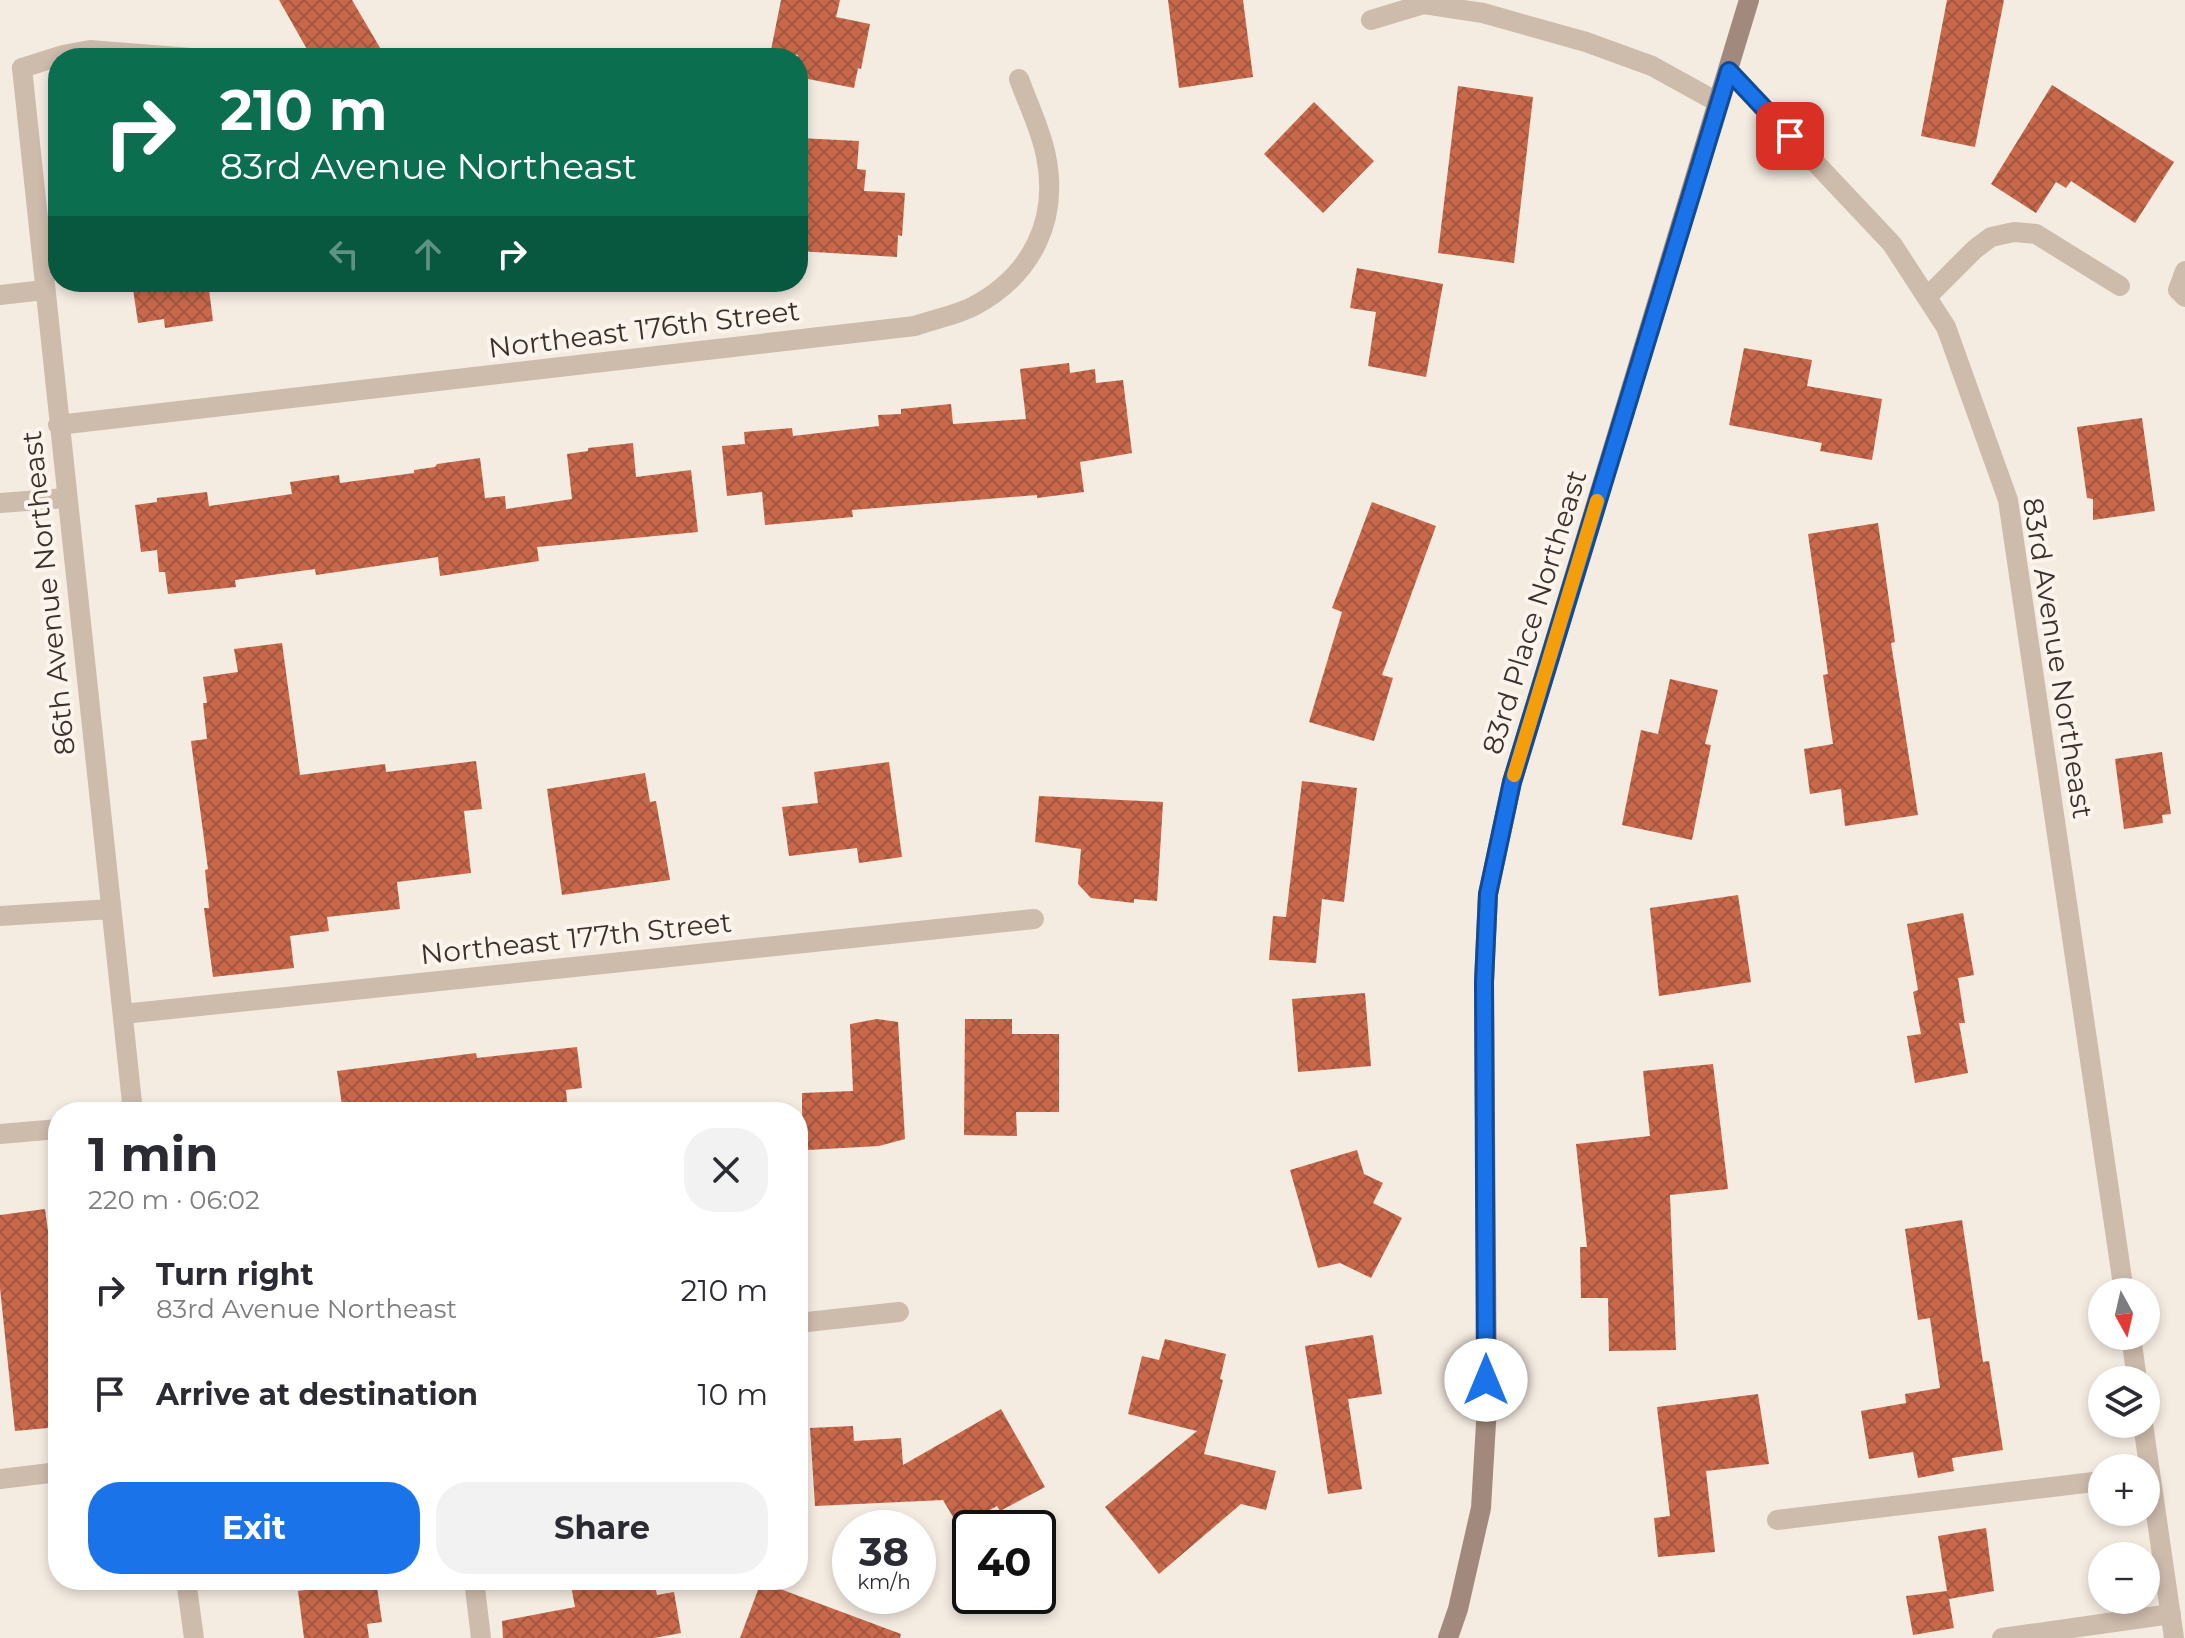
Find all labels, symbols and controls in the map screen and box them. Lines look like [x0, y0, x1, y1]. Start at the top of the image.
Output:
text: 210 m [220, 76, 388, 144]
icon: right [88, 80, 192, 184]
pin [1756, 102, 1824, 170]
icon: arrive [1768, 114, 1812, 158]
text: 83rd Avenue Northeast [220, 144, 637, 188]
icon: left [322, 232, 366, 276]
icon: ahead [406, 232, 450, 276]
icon: right [490, 232, 534, 276]
street label: Northeast 176th Street [487, 293, 801, 365]
street label: 86th Avenue Northeast [14, 429, 82, 757]
street label: 83rd Place Northeast [1475, 466, 1593, 758]
street label: 83rd Avenue Northeast [2016, 495, 2100, 821]
street label: Northeast 177th Street [419, 905, 733, 971]
text: 1 min [88, 1125, 218, 1183]
button: close [684, 1128, 768, 1212]
text: 220 m · 06:02 [88, 1184, 260, 1216]
text: Turn right [156, 1256, 313, 1293]
icon: right [88, 1268, 132, 1312]
text: 210 m [681, 1272, 768, 1309]
north arrow [2088, 1278, 2160, 1350]
map controls [2088, 1278, 2160, 1614]
text: 83rd Avenue Northeast [156, 1293, 457, 1325]
position arrow [1444, 1338, 1528, 1422]
button: layers [2088, 1366, 2160, 1438]
icon: arrive [88, 1372, 132, 1416]
text: Arrive at destination [156, 1376, 478, 1413]
text: 10 m [698, 1376, 768, 1413]
button: + [2088, 1454, 2160, 1526]
button: Exit [88, 1482, 420, 1574]
button: Share [436, 1482, 768, 1574]
speed limit sign: 40 [952, 1510, 1056, 1614]
text: 38 [859, 1527, 909, 1576]
button: − [2088, 1542, 2160, 1614]
text: km/h [857, 1570, 911, 1594]

